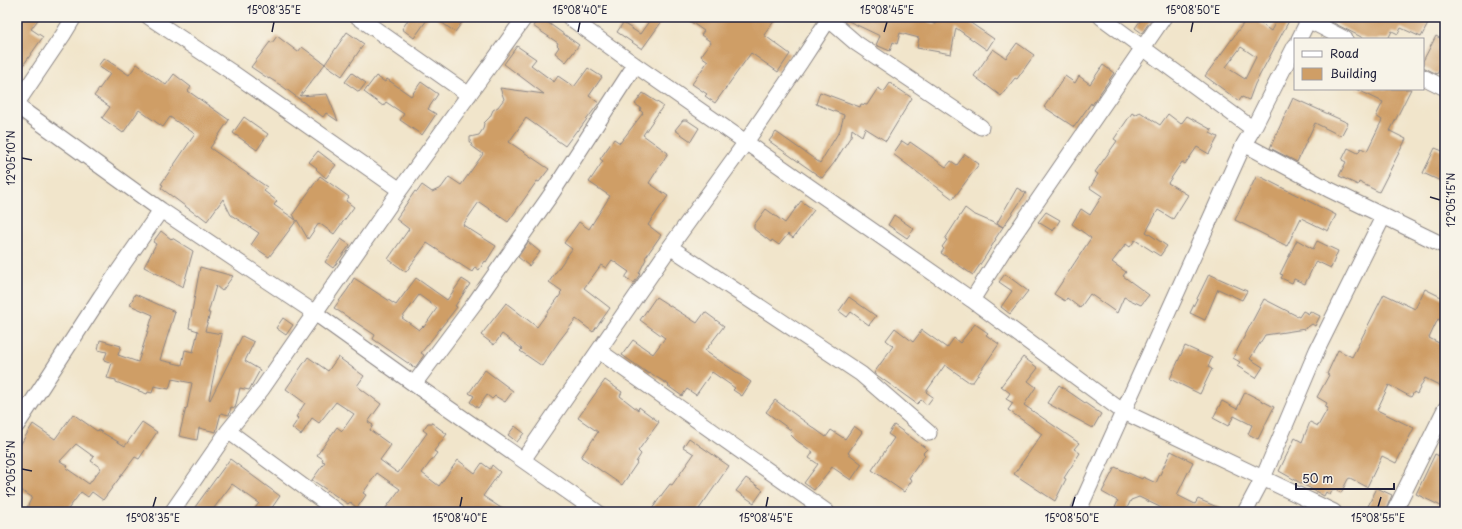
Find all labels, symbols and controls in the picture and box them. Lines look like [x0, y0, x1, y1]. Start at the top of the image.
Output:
text: 15°08'35"E [247, 2, 301, 17]
text: 15°08'40"E [553, 2, 607, 17]
text: 15°08'45"E [860, 2, 914, 17]
text: 15°08'50"E [1166, 2, 1220, 17]
legend [1294, 38, 1424, 90]
text: Road [1330, 44, 1359, 62]
text: Building [1330, 64, 1377, 82]
text: 12°05'10"N [3, 130, 18, 186]
text: 12°05'15"N [1443, 173, 1458, 227]
text: 12°05'05"N [3, 440, 18, 497]
scale bar [1296, 465, 1394, 491]
text: 50 m [1302, 469, 1333, 487]
text: 15°08'35"E [126, 510, 180, 525]
text: 15°08'40"E [433, 510, 487, 525]
text: 15°08'45"E [739, 510, 793, 525]
text: 15°08'50"E [1045, 510, 1099, 525]
text: 15°08'55"E [1351, 510, 1405, 525]

